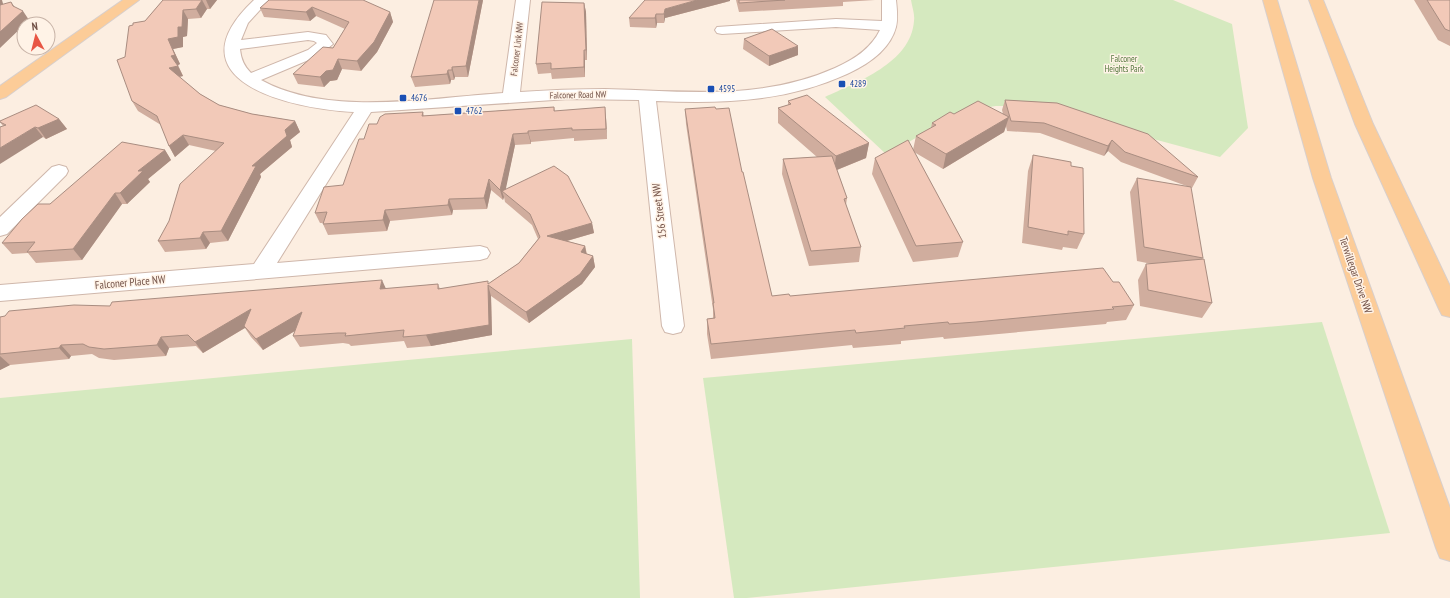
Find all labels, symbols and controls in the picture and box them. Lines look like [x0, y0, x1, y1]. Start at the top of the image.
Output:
north arrow [16, 16, 56, 56]
text: N [31, 19, 39, 33]
street label: Falconer Link NW [508, 21, 525, 76]
park label: Falconer Heights Park [1104, 53, 1144, 74]
place label: 4289 [850, 78, 866, 89]
marker: 4289 [837, 79, 847, 89]
place label: 4595 [719, 83, 735, 94]
marker: 4595 [706, 84, 716, 94]
street label: Falconer Road NW [550, 89, 606, 100]
place label: 4676 [411, 92, 427, 103]
marker: 4676 [398, 93, 408, 103]
place label: 4762 [466, 105, 482, 116]
marker: 4762 [453, 106, 463, 116]
street label: 156 Street NW [649, 182, 669, 239]
street label: Terwillegar Drive NW [1336, 235, 1376, 316]
street label: Falconer Place NW [94, 272, 166, 292]

